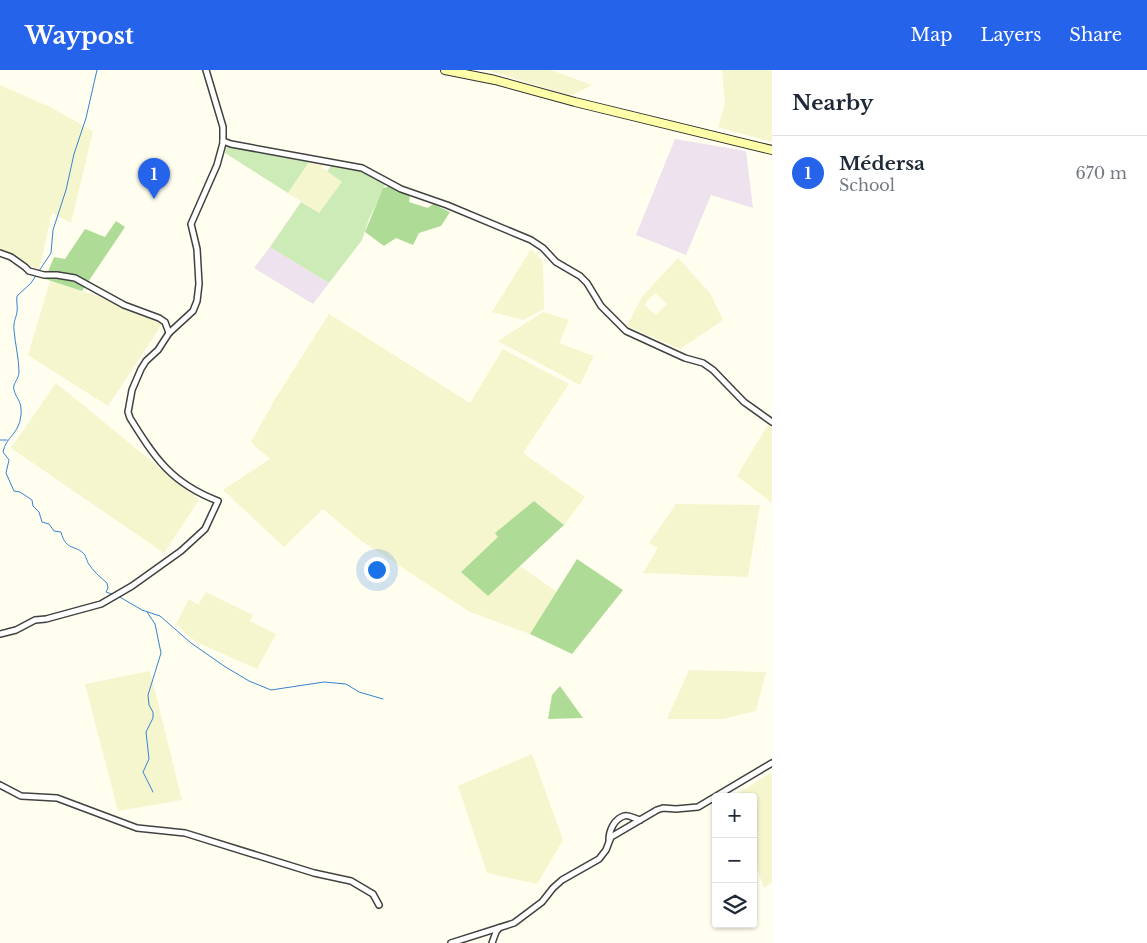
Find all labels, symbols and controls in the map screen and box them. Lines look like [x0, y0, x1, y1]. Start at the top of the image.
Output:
text: Waypost [25, 21, 134, 50]
text: Map [911, 24, 952, 46]
text: Layers [980, 24, 1041, 46]
text: Share [1069, 24, 1122, 46]
text: Nearby [792, 90, 873, 116]
text: Médersa [839, 152, 925, 175]
pin: 1 [138, 158, 170, 199]
text: 1 [805, 163, 811, 183]
text: 670 m [1075, 163, 1127, 183]
text: School [839, 175, 895, 195]
your location [364, 557, 390, 583]
map controls [712, 793, 757, 928]
button: + [712, 793, 757, 838]
button: − [712, 838, 757, 883]
button: layers [712, 883, 757, 928]

